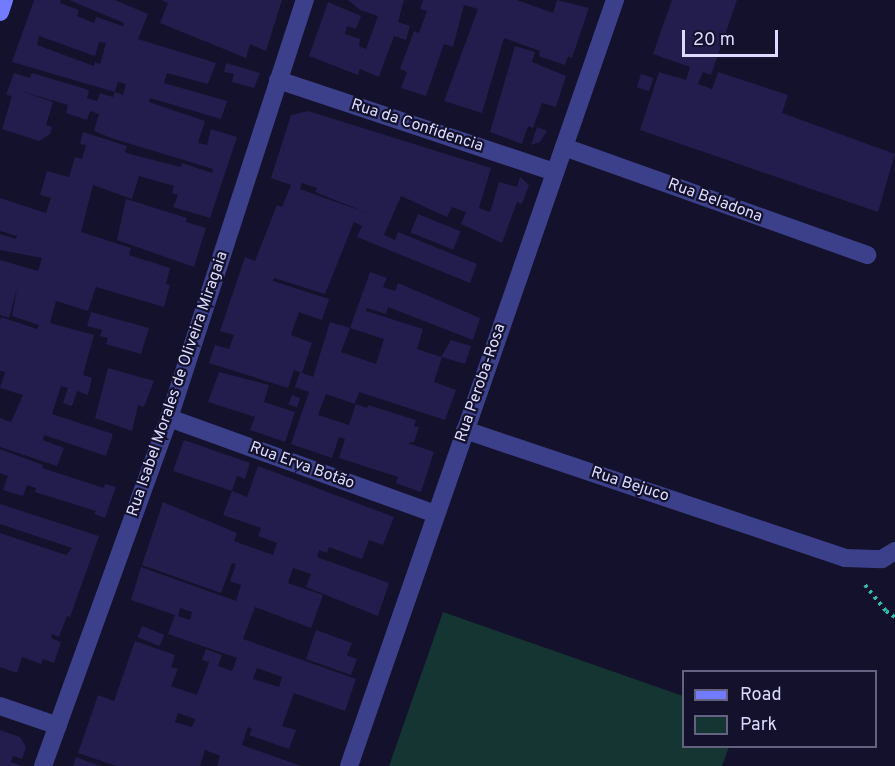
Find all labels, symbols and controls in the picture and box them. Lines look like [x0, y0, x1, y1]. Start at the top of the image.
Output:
scale bar [685, 18, 781, 56]
text: 20 m [693, 29, 735, 52]
street label: Rua da Confidencia [348, 96, 486, 156]
street label: Rua Beladona [665, 175, 765, 227]
street label: Rua Isabel Morales de Oliveira Miragaia [123, 249, 233, 519]
street label: Rua Peroba-Rosa [452, 321, 510, 445]
street label: Rua Erva Botão [247, 438, 357, 494]
street label: Rua Bejuco [589, 463, 671, 507]
legend [682, 670, 877, 748]
text: Road [740, 684, 782, 707]
text: Park [740, 714, 777, 737]

